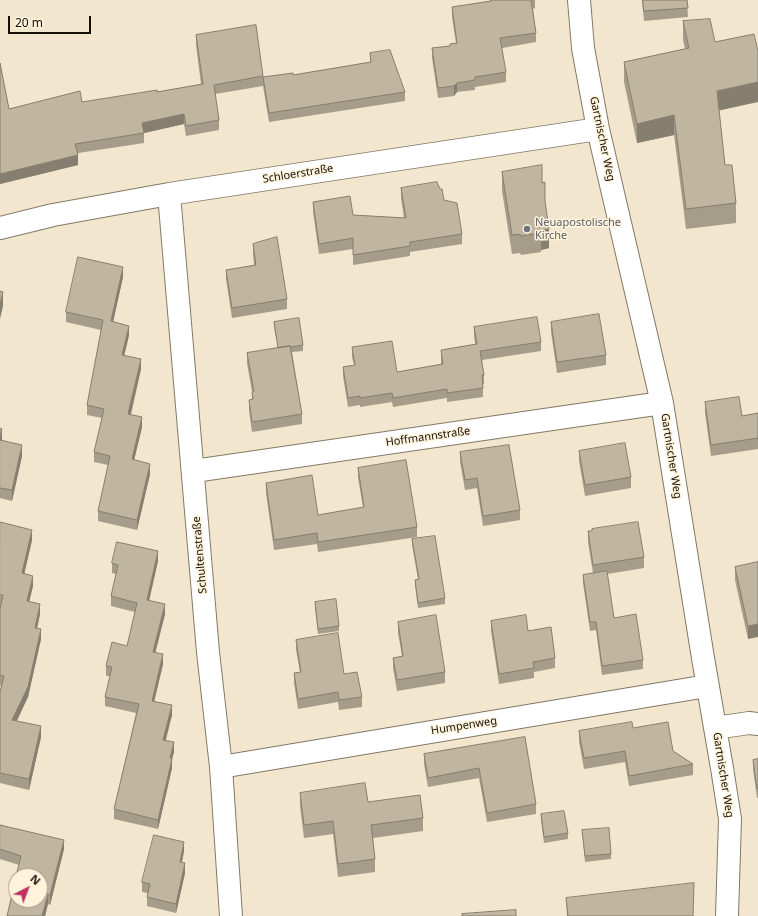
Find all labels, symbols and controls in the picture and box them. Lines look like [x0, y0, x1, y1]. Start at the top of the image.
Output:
scale bar [10, 8, 93, 34]
text: 20 m [15, 14, 43, 31]
street label: Gartnischer Weg [587, 95, 617, 183]
street label: Schloerstraße [262, 162, 334, 186]
place label: Neuapostolische Kirche [535, 216, 621, 242]
marker: Neuapostolische Kirche [522, 224, 532, 234]
street label: Gartnischer Weg [658, 412, 684, 500]
street label: Hoffmannstraße [385, 425, 471, 449]
street label: Schultenstraße [190, 516, 210, 594]
street label: Humpenweg [430, 714, 498, 738]
street label: Gartnischer Weg [710, 731, 736, 819]
north arrow [8, 868, 48, 908]
text: N [27, 871, 44, 888]

